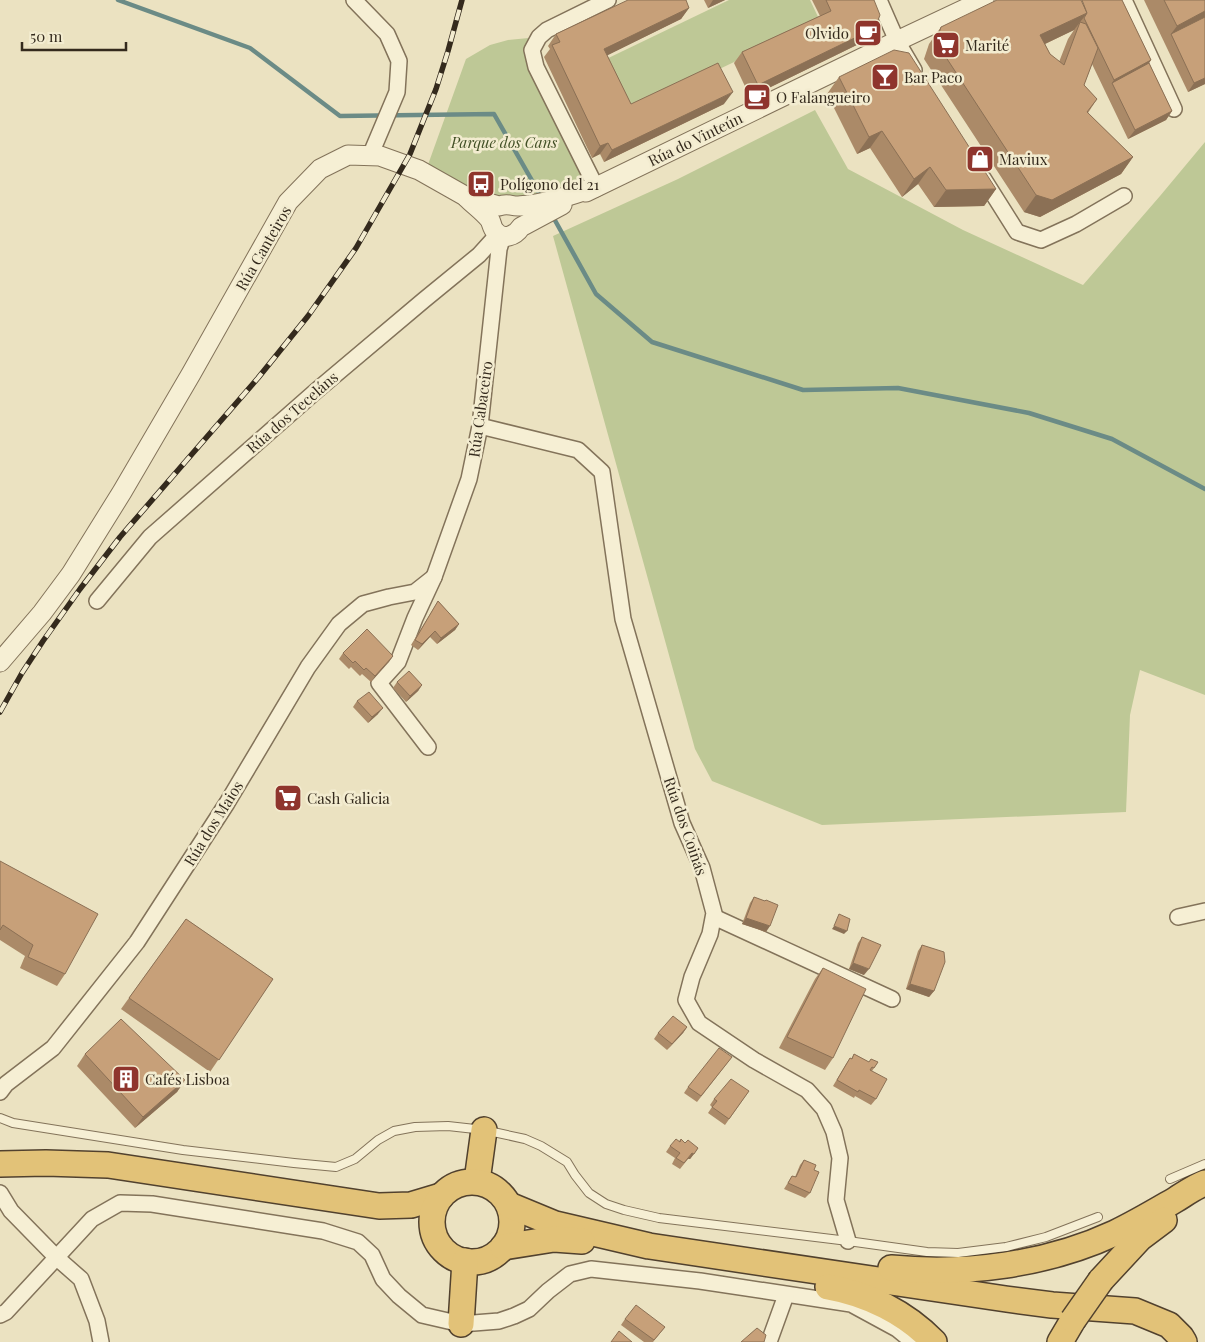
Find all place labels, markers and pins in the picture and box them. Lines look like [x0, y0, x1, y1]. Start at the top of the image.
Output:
cafe icon: Olvido [853, 18, 883, 48]
place label: Olvido [805, 23, 849, 43]
supermarket icon: Marité [931, 30, 961, 60]
place label: Marité [965, 35, 1009, 55]
bar icon: Bar Paco [870, 62, 900, 92]
place label: Bar Paco [904, 67, 963, 87]
cafe icon: O Falangueiro [742, 82, 772, 112]
place label: O Falangueiro [776, 87, 870, 107]
shop icon: Maviux [965, 144, 995, 174]
place label: Maviux [999, 149, 1048, 169]
bus stop icon: Polígono del 21 [466, 169, 496, 199]
place label: Polígono del 21 [500, 174, 600, 194]
supermarket icon: Cash Galicia [273, 783, 303, 813]
place label: Cash Galicia [307, 788, 390, 808]
building icon: Cafés Lisboa [111, 1064, 141, 1094]
place label: Cafés Lisboa [145, 1069, 230, 1089]

